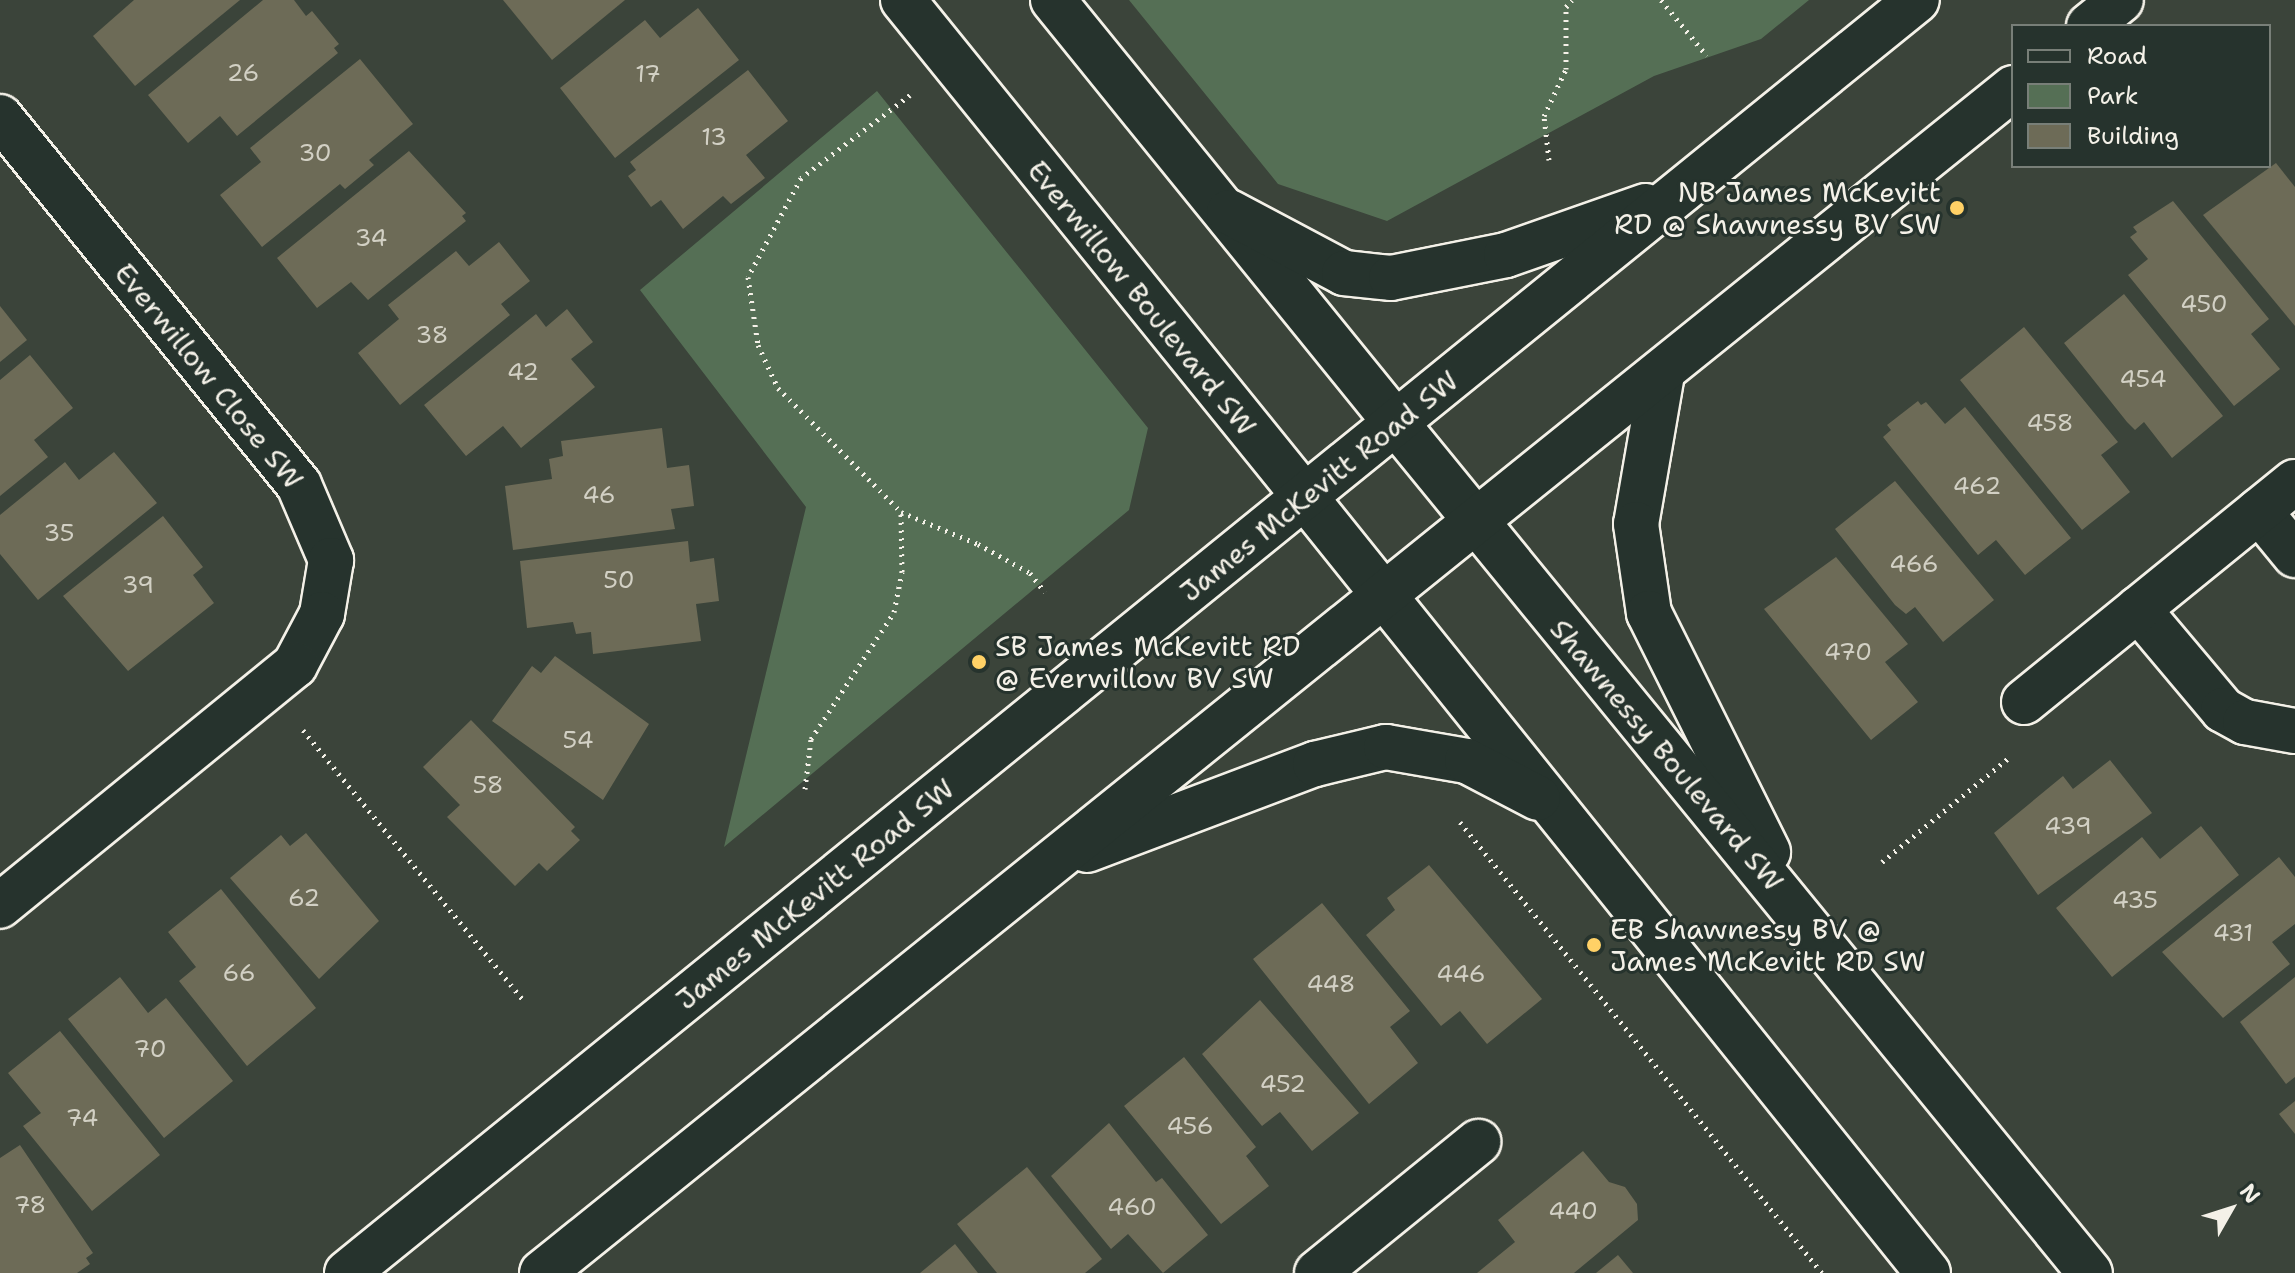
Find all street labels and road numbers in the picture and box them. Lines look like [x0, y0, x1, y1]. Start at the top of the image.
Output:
street label: Everwillow Boulevard SW [1021, 154, 1263, 442]
street label: Everwillow Close SW [108, 256, 310, 496]
street label: James McKevitt Road SW [1173, 364, 1465, 608]
street label: Shawnessy Boulevard SW [1543, 612, 1791, 898]
street label: James McKevitt Road SW [669, 772, 961, 1016]

